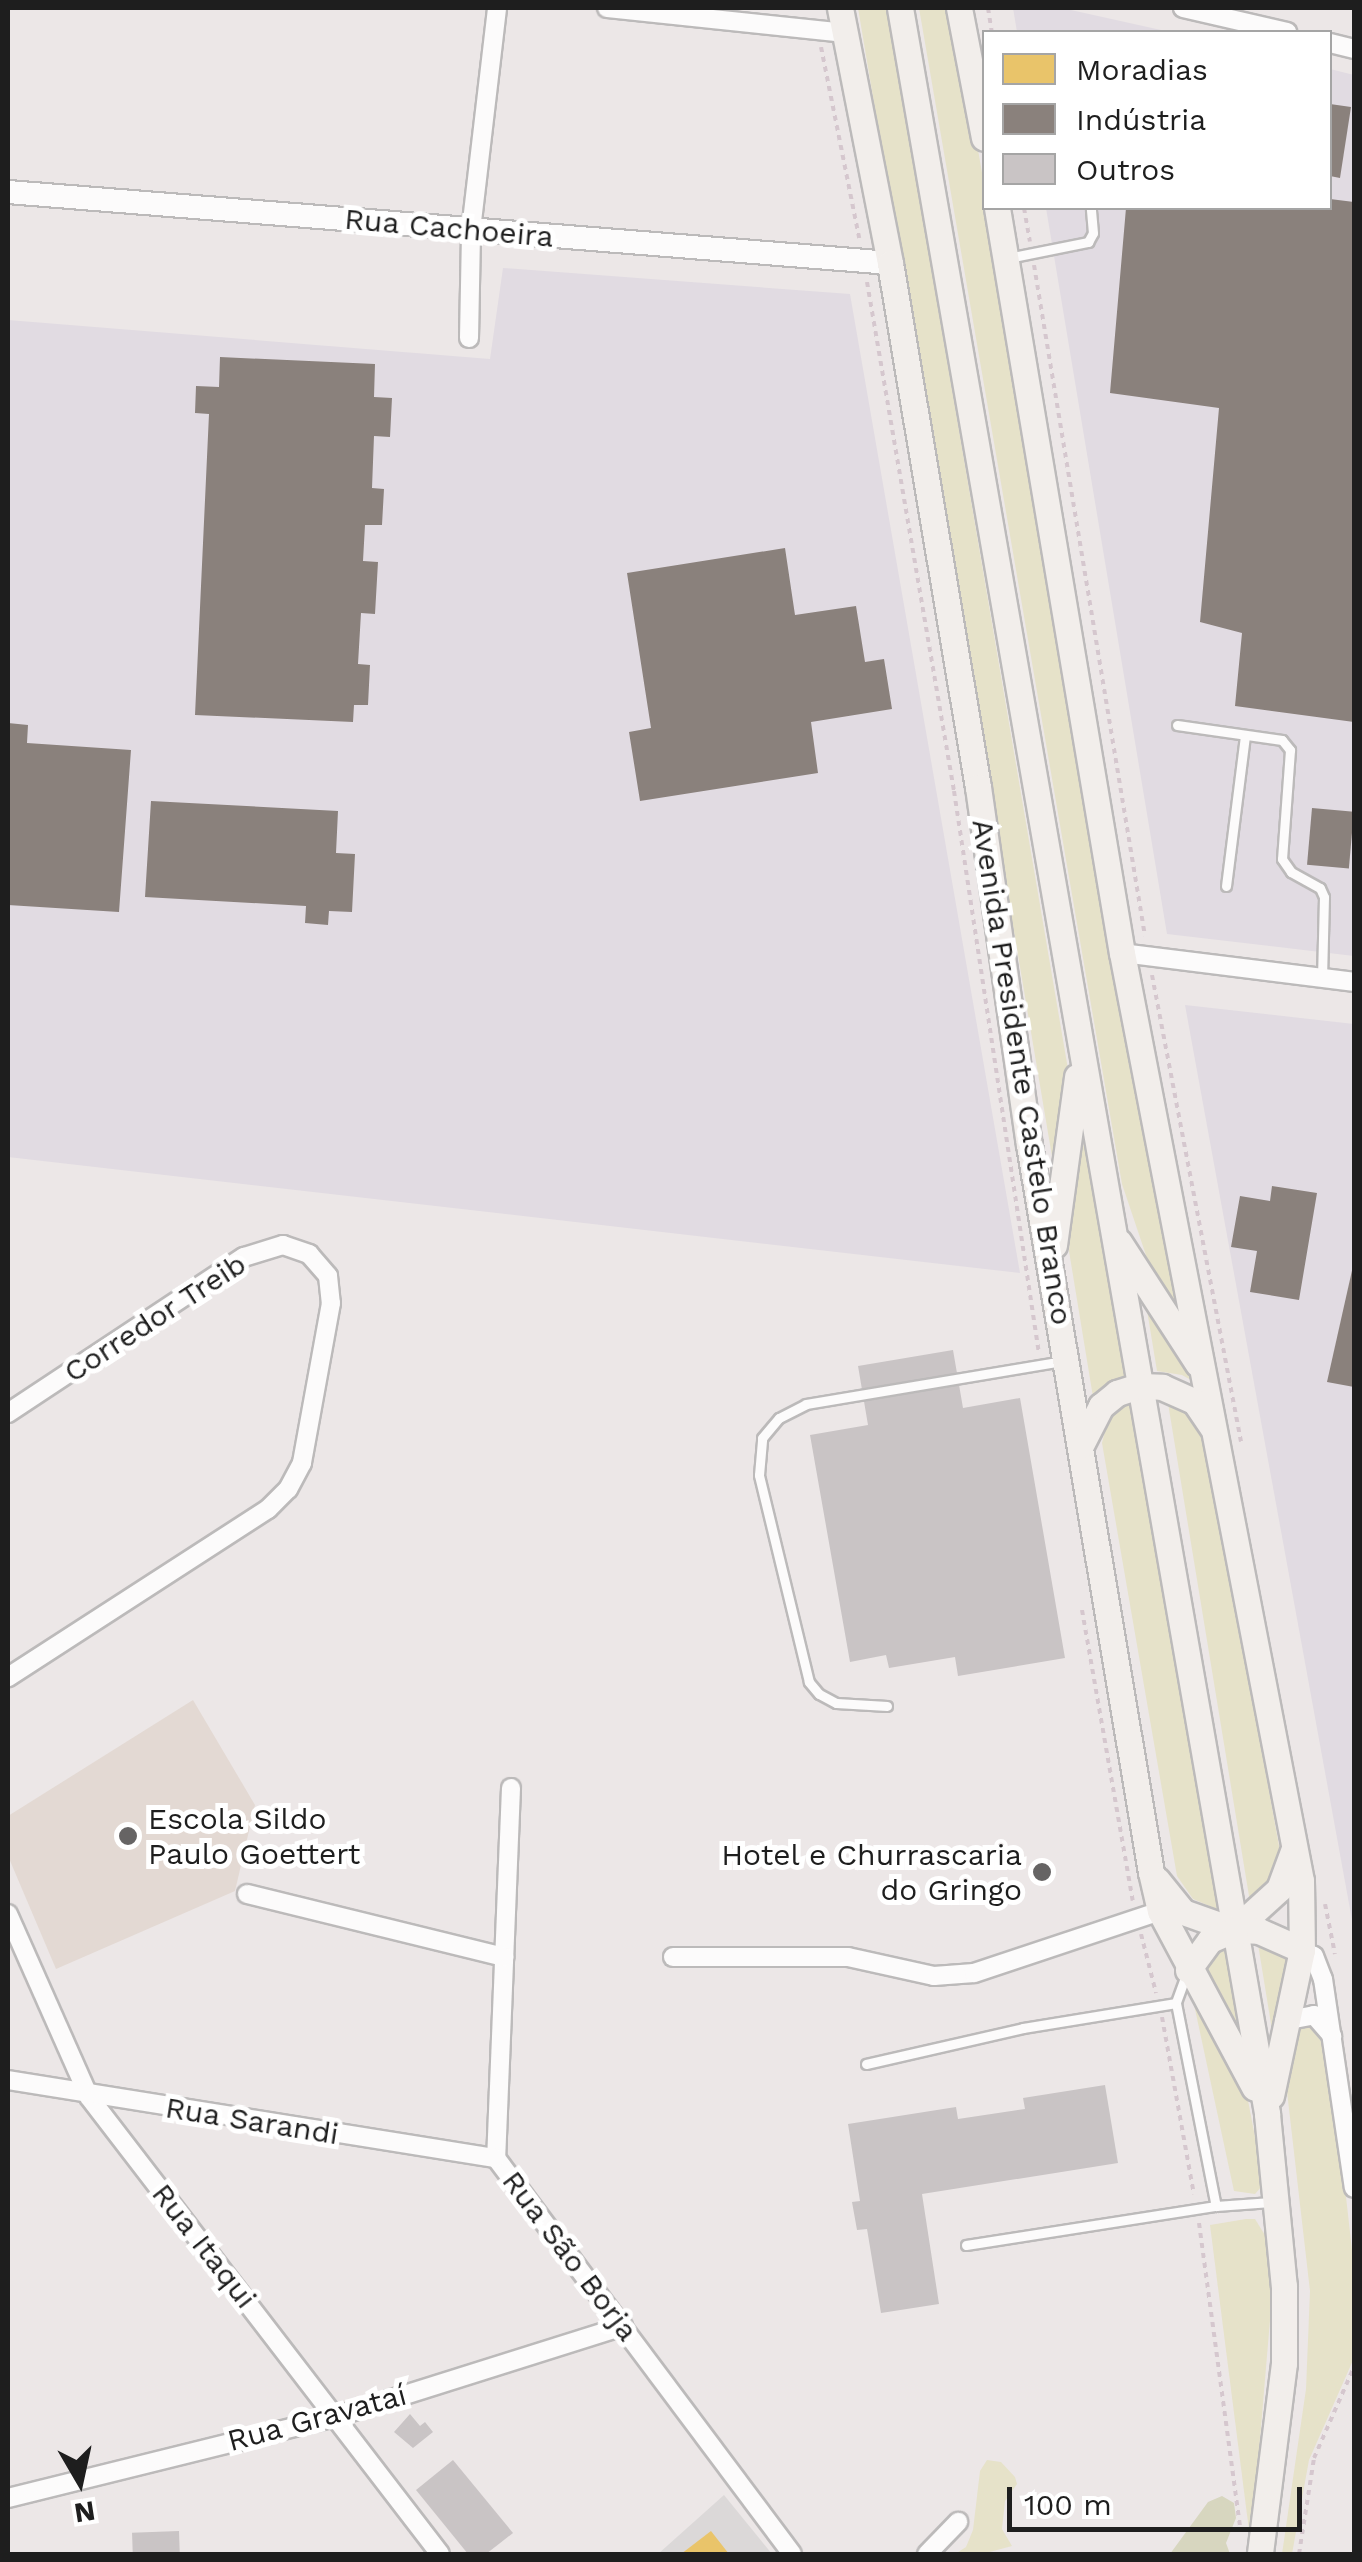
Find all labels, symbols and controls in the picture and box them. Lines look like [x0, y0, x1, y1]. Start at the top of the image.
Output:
legend [982, 30, 1332, 210]
text: Moradias [1076, 52, 1208, 87]
text: Indústria [1076, 102, 1206, 137]
text: Outros [1076, 152, 1175, 187]
street label: Rua Cachoeira [343, 201, 555, 255]
street label: Avenida Presidente Castelo Branco [964, 816, 1080, 1328]
street label: Corredor Treib [57, 1245, 253, 1391]
place label: Escola Sildo Paulo Goettert [148, 1801, 360, 1872]
marker: Escola Sildo Paulo Goettert [117, 1825, 139, 1847]
place label: Hotel e Churrascaria do Gringo [720, 1837, 1022, 1908]
marker: Hotel e Churrascaria do Gringo [1031, 1861, 1053, 1883]
street label: Rua Sarandi [163, 2090, 341, 2152]
street label: Rua São Borja [494, 2164, 646, 2348]
street label: Rua Itaqui [144, 2176, 264, 2316]
street label: Rua Gravataí [223, 2377, 411, 2459]
north arrow [30, 2432, 130, 2532]
scale bar [1012, 2467, 1307, 2529]
text: 100 m [1024, 2487, 1112, 2522]
text: N [72, 2494, 98, 2530]

